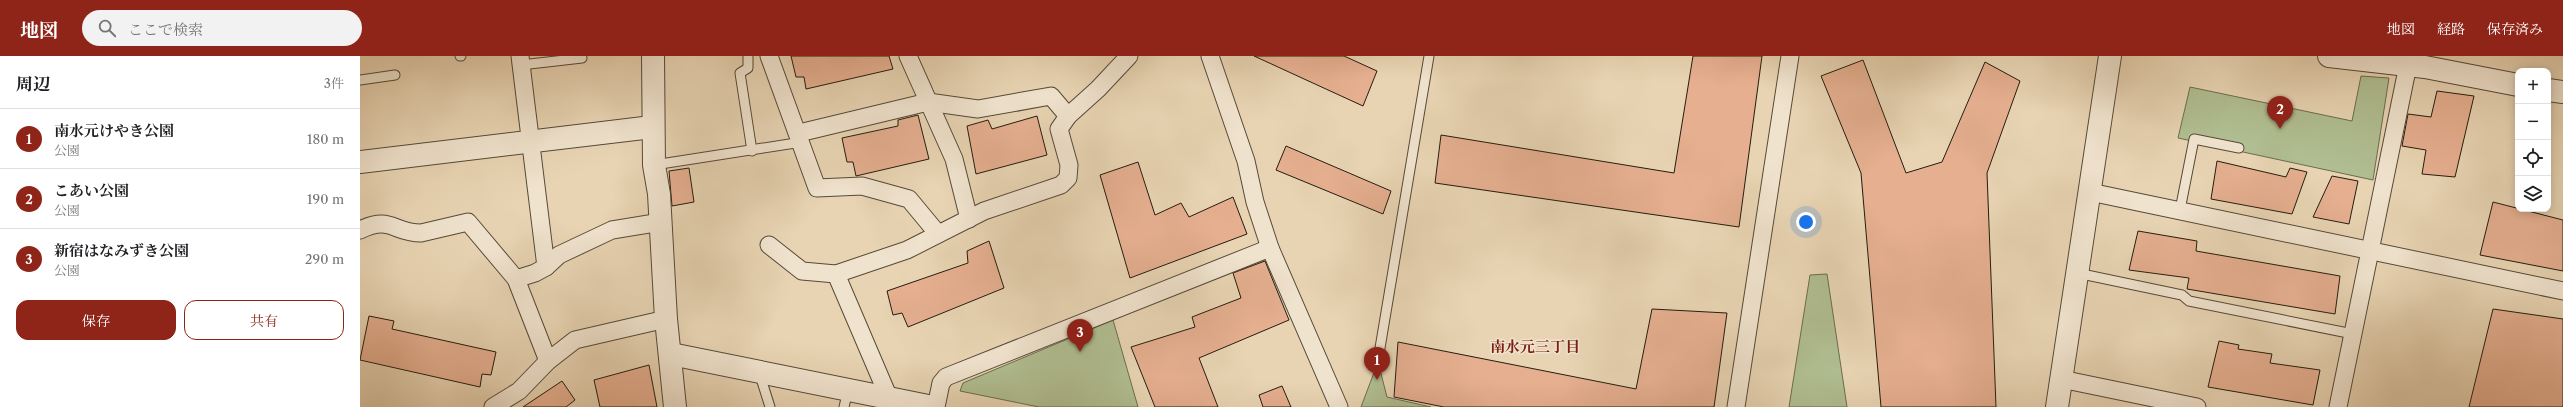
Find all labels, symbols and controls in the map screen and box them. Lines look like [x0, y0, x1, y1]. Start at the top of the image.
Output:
search box [82, 10, 362, 46]
icon: search [96, 17, 118, 39]
text: 地図 [20, 19, 58, 42]
text: ここで検索 [128, 20, 203, 39]
text: 地図 [2387, 20, 2415, 38]
text: 経路 [2437, 20, 2465, 38]
text: 保存済み [2487, 20, 2543, 38]
map controls [2515, 68, 2551, 212]
button: + [2515, 68, 2551, 104]
text: 周辺 [16, 74, 50, 94]
text: 3件 [324, 75, 344, 91]
pin: 2 [2267, 96, 2293, 129]
button: − [2515, 104, 2551, 140]
text: 南水元けやき公園 [54, 121, 174, 140]
text: 1 [26, 131, 32, 147]
text: 180 m [307, 131, 344, 147]
button: locate [2515, 140, 2551, 176]
text: 公園 [54, 142, 80, 158]
button: layers [2515, 176, 2551, 212]
text: こあい公園 [54, 181, 129, 200]
text: 2 [25, 191, 33, 207]
text: 190 m [307, 191, 344, 207]
text: 公園 [54, 202, 80, 218]
your location [1796, 212, 1816, 232]
text: 新宿はなみずき公園 [54, 241, 189, 260]
text: 3 [25, 251, 33, 267]
text: 290 m [305, 251, 344, 267]
text: 公園 [54, 262, 80, 278]
button: 保存 [16, 300, 176, 340]
button: 共有 [184, 300, 344, 340]
pin: 3 [1067, 319, 1093, 352]
district label: 南水元三丁目 [1490, 337, 1580, 356]
pin: 1 [1364, 347, 1390, 380]

